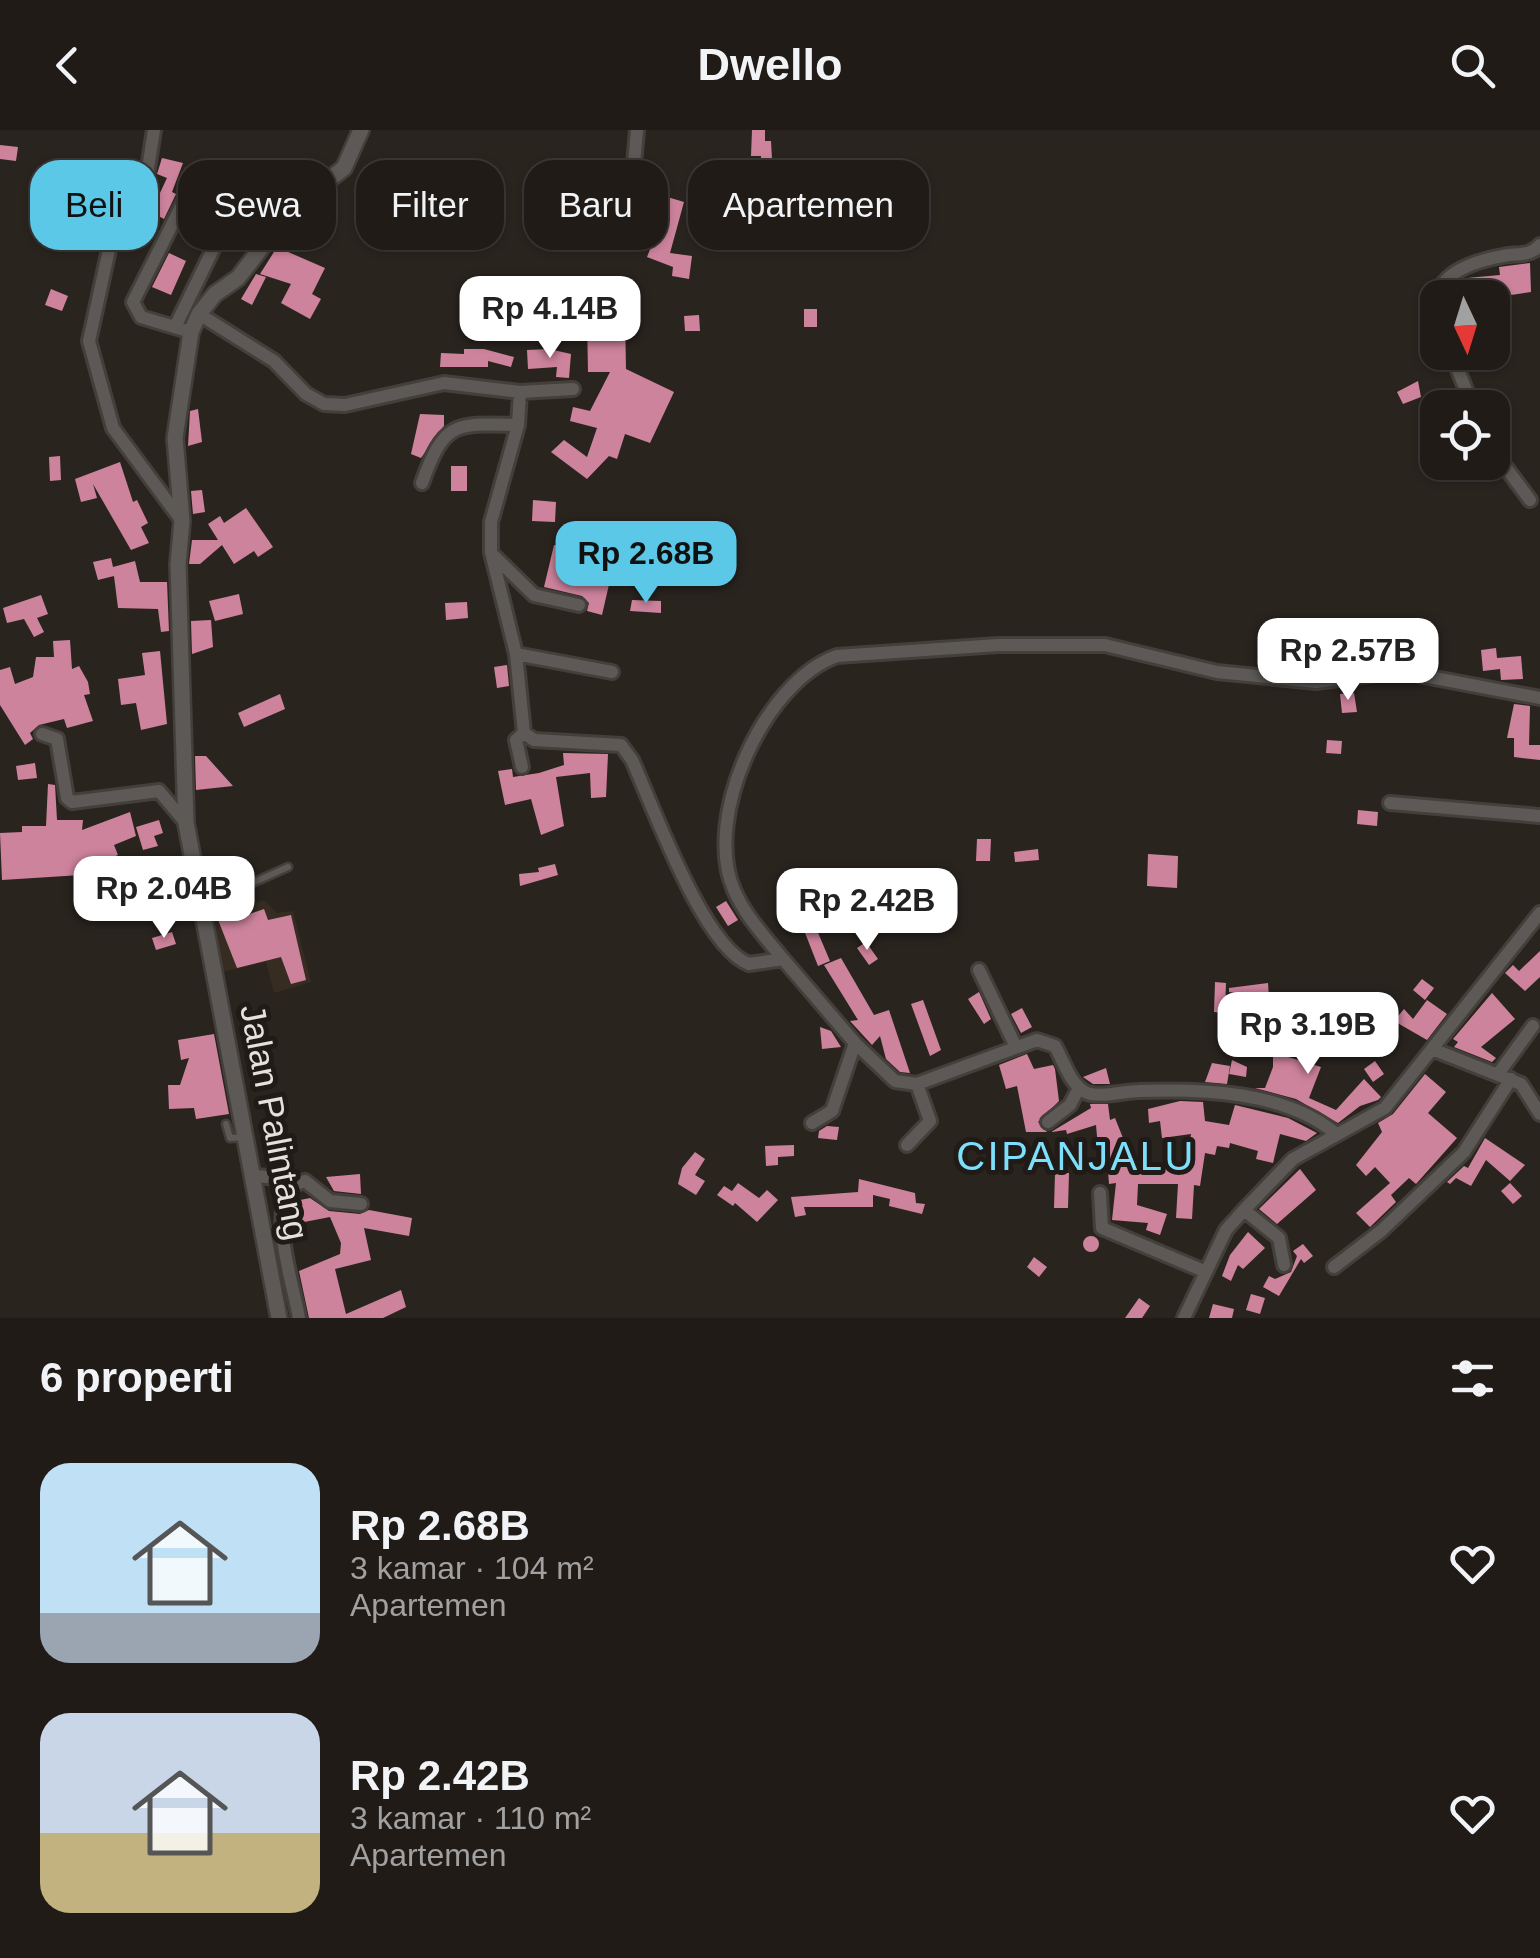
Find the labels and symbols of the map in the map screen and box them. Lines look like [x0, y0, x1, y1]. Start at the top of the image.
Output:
pin: Rp 4.14B [447, 276, 653, 361]
north arrow [1420, 280, 1510, 370]
pin: Rp 2.68B [543, 521, 749, 606]
pin: Rp 2.57B [1245, 618, 1451, 703]
pin: Rp 2.04B [61, 856, 267, 941]
pin: Rp 2.42B [764, 868, 970, 953]
pin: Rp 3.19B [1205, 992, 1411, 1077]
street label: Jalan Palintang [233, 1001, 317, 1243]
district label: CIPANJALU [956, 1134, 1196, 1178]

